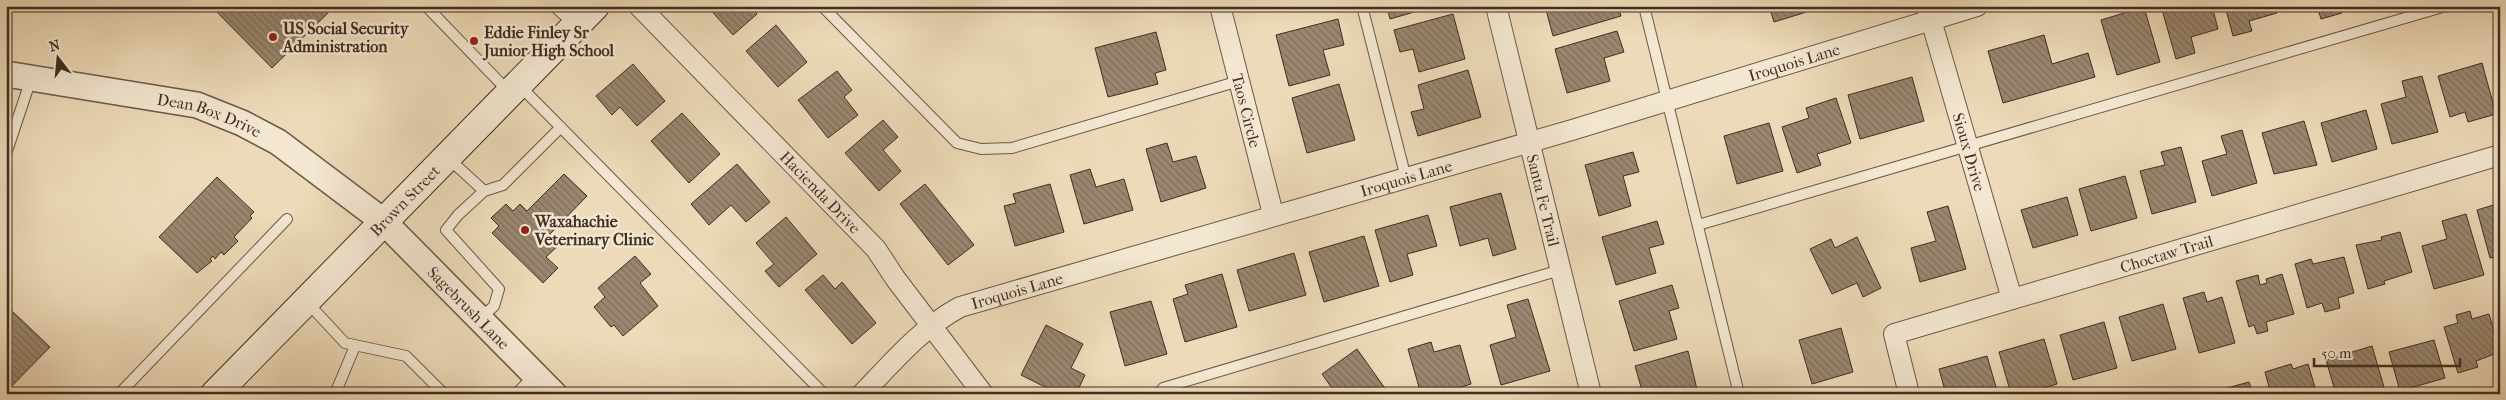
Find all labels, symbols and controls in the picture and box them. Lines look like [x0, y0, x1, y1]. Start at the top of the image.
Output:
place label: US Social Security Administration [282, 19, 410, 56]
place label: Eddie Finley Sr Junior High School [482, 23, 614, 61]
marker: US Social Security Administration [267, 31, 279, 43]
north arrow [32, 32, 82, 82]
marker: Eddie Finley Sr Junior High School [468, 35, 480, 47]
text: N [47, 36, 62, 56]
street label: Iroquois Lane [1746, 39, 1842, 85]
street label: Taos Circle [1228, 72, 1265, 150]
street label: Dean Box Drive [156, 89, 265, 141]
street label: Sioux Drive [1949, 111, 1990, 193]
street label: Hacienda Drive [776, 147, 865, 237]
street label: Santa Fe Trail [1523, 152, 1564, 249]
street label: Iroquois Lane [1358, 156, 1454, 200]
street label: Brown Street [366, 161, 444, 240]
place label: Waxahachie Veterinary Clinic [534, 212, 654, 250]
marker: Waxahachie Veterinary Clinic [519, 224, 531, 236]
street label: Choctaw Trail [2118, 231, 2216, 276]
street label: Sagebrush Lane [424, 262, 514, 353]
street label: Iroquois Lane [969, 268, 1065, 313]
scale bar [2314, 335, 2460, 367]
text: 50 m [2321, 344, 2352, 362]

